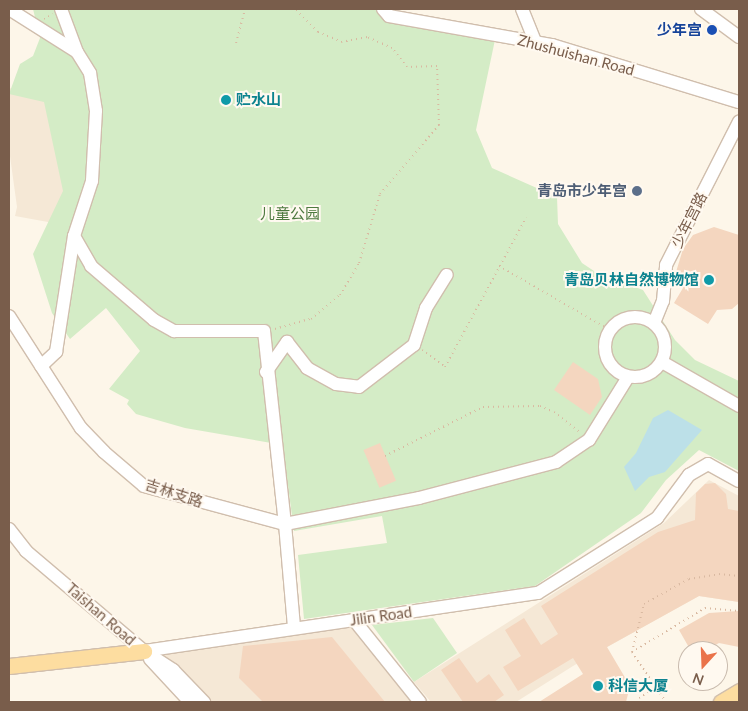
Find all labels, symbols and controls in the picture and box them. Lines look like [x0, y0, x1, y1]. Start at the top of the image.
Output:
place label: 少年宫 [657, 21, 702, 39]
marker: 少年宫 [706, 24, 718, 36]
street label: Zhushuishan Road [516, 31, 636, 79]
place label: 贮水山 [236, 91, 281, 109]
marker: 贮水山 [220, 94, 232, 106]
place label: 青岛市少年宫 [537, 182, 627, 200]
marker: 青岛市少年宫 [631, 185, 643, 197]
street label: 少年宫路 [667, 189, 711, 251]
park label: 儿童公园 [260, 205, 320, 223]
place label: 青岛贝林自然博物馆 [564, 271, 699, 289]
marker: 青岛贝林自然博物馆 [703, 274, 715, 286]
street label: 吉林支路 [143, 475, 205, 511]
street label: Taishan Road [63, 579, 139, 649]
street label: Jilin Road [349, 603, 413, 629]
north arrow [678, 641, 728, 691]
text: N [690, 670, 706, 689]
place label: 科信大厦 [608, 677, 668, 695]
marker: 科信大厦 [592, 680, 604, 692]

